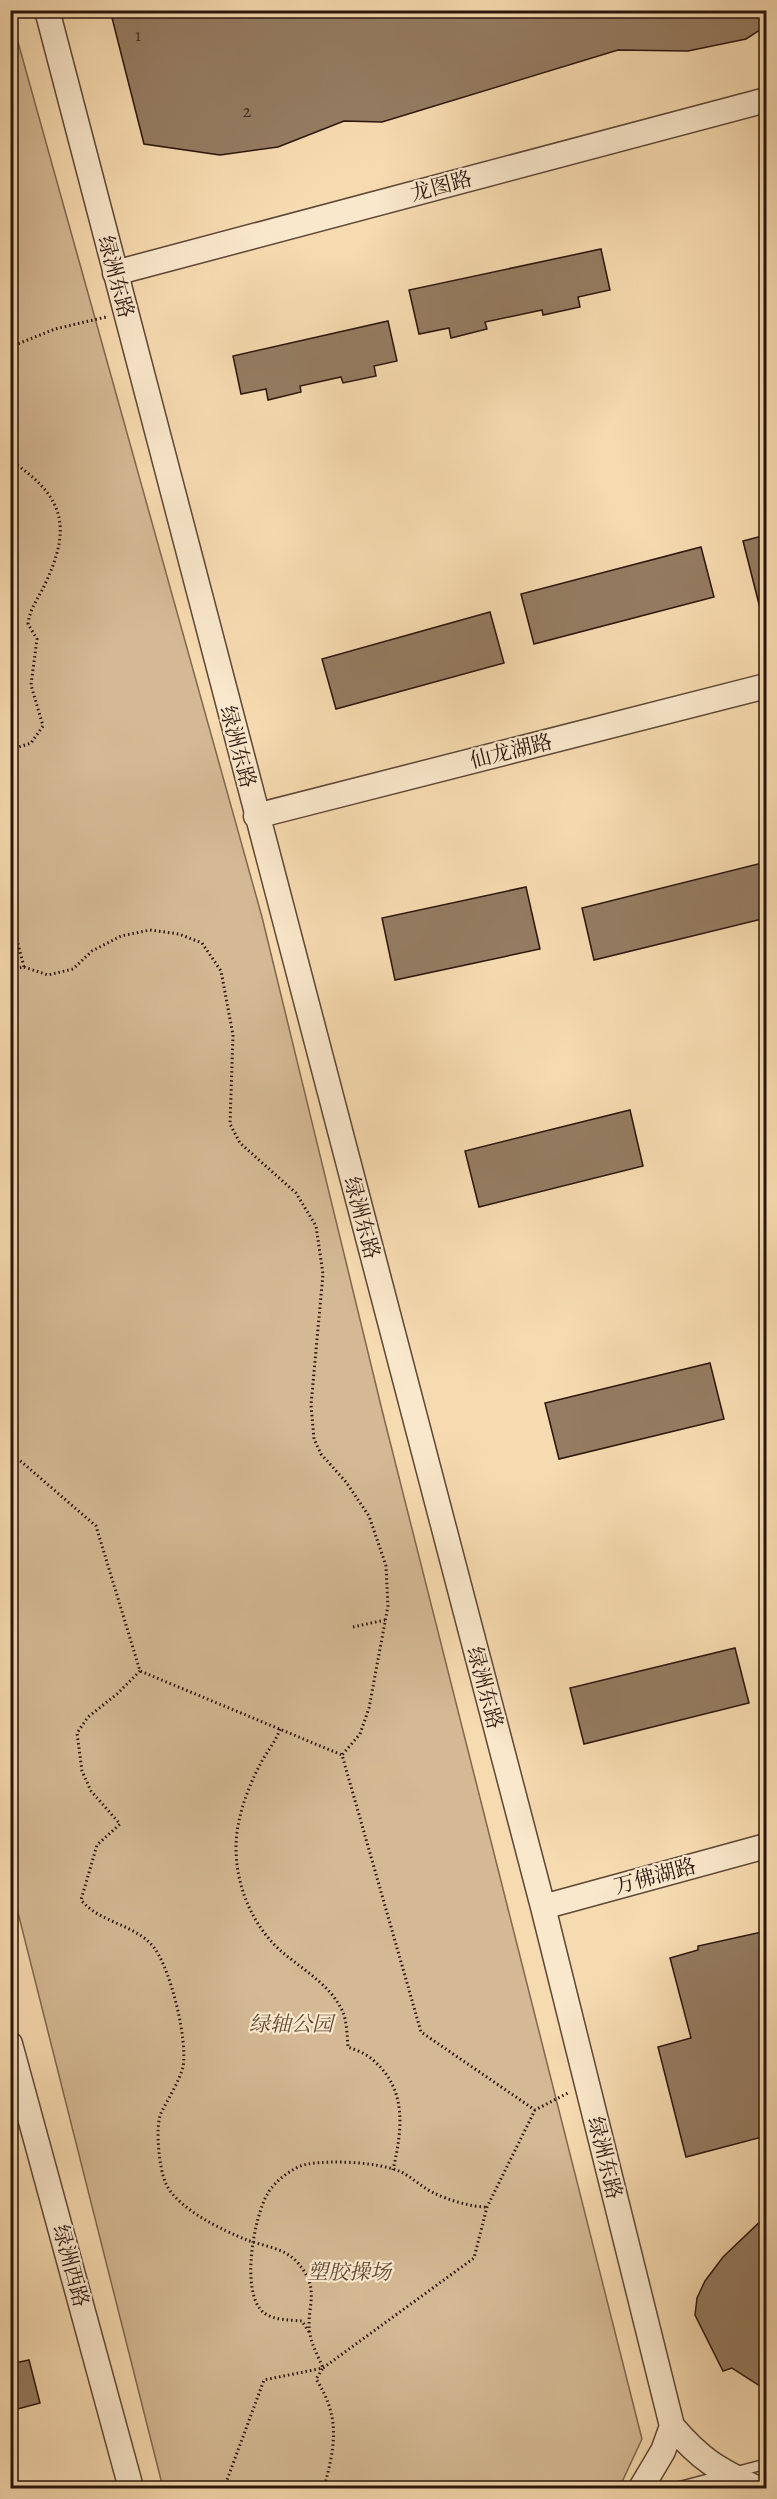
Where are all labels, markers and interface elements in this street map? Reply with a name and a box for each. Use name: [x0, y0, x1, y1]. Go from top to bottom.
house number: 1: [135, 23, 141, 47]
house number: 2: [243, 99, 252, 123]
street label: 龙图路: [407, 164, 475, 208]
street label: 绿洲东路: [92, 233, 140, 321]
street label: 绿洲东路: [214, 703, 262, 791]
street label: 仙龙湖路: [467, 727, 555, 775]
street label: 绿洲东路: [338, 1174, 386, 1262]
street label: 绿洲东路: [461, 1644, 509, 1732]
street label: 万佛湖路: [611, 1852, 699, 1900]
park label: 绿轴公园: [249, 2010, 336, 2038]
street label: 绿洲东路: [581, 2114, 629, 2202]
street label: 绿洲西路: [47, 2222, 95, 2310]
park label: 塑胶操场: [307, 2258, 393, 2286]

